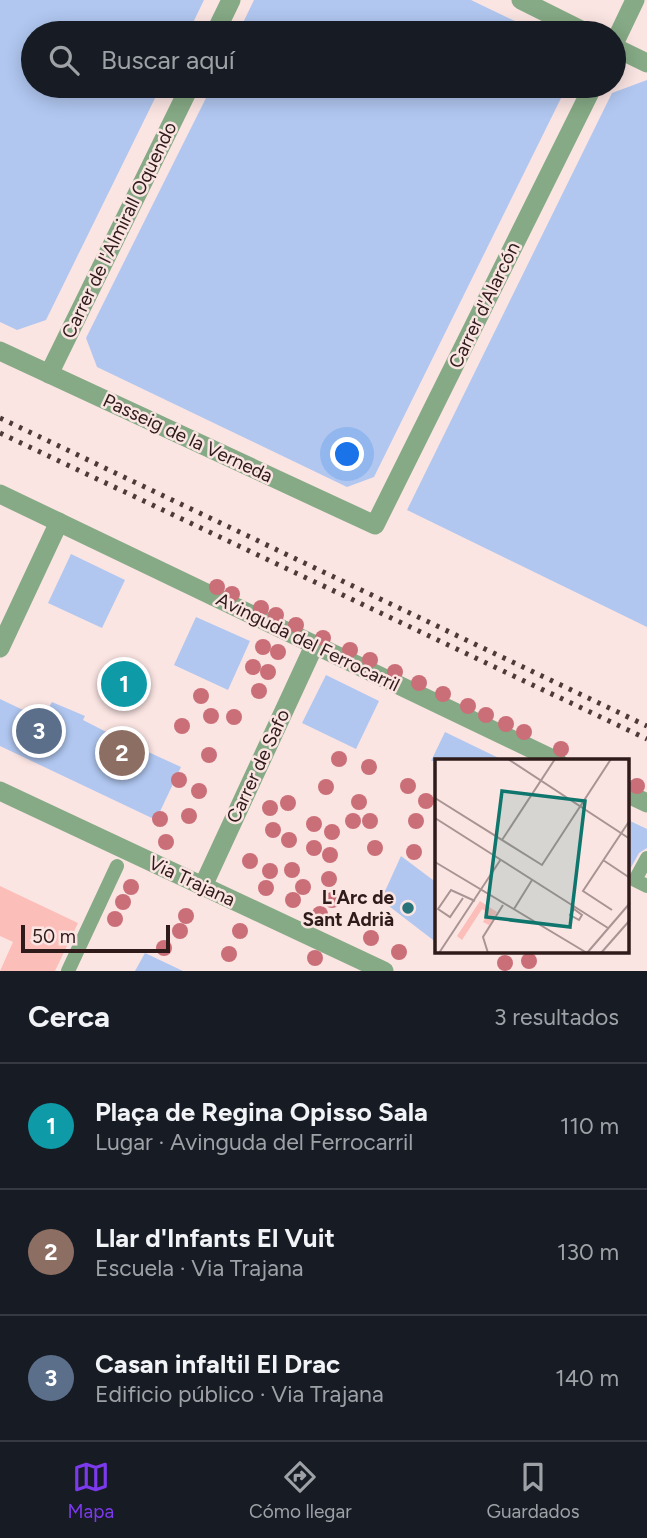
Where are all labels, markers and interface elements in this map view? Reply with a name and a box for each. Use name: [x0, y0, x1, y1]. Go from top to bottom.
search box: [21, 21, 626, 98]
icon: search: [45, 41, 83, 79]
text: Buscar aquí: [101, 44, 235, 76]
street label: Carrer de l'Almirall Oquendo: [56, 118, 182, 342]
street label: Carrer d'Alarcón: [443, 238, 525, 372]
street label: Passeig de la Verneda: [99, 389, 277, 487]
your location: [330, 437, 364, 471]
street label: Avinguda del Ferrocarril: [213, 588, 403, 696]
pin: 1: [101, 658, 147, 710]
pin: 3: [16, 705, 62, 757]
street label: Carrer de Safo: [222, 705, 294, 827]
pin: 2: [99, 727, 145, 779]
inset map: [435, 759, 630, 954]
street label: Via Trajana: [145, 851, 239, 911]
place label: L'Arc de Sant Adrià: [303, 886, 394, 931]
marker: L'Arc de Sant Adrià: [400, 900, 416, 916]
scale bar: [21, 922, 170, 954]
text: 50 m: [32, 925, 76, 948]
text: Cerca: [28, 998, 110, 1035]
text: 3 resultados: [494, 1003, 619, 1031]
text: Plaça de Regina Opisso Sala: [95, 1096, 428, 1128]
text: 1: [46, 1112, 56, 1140]
text: 110 m: [560, 1112, 619, 1140]
text: Lugar · Avinguda del Ferrocarril: [95, 1128, 413, 1156]
text: Llar d'Infants El Vuit: [95, 1222, 335, 1254]
text: 2: [44, 1238, 58, 1266]
text: 130 m: [557, 1238, 619, 1266]
text: Escuela · Via Trajana: [95, 1254, 303, 1282]
text: Casan infaltil El Drac: [95, 1348, 340, 1380]
text: 3: [45, 1364, 57, 1392]
text: 140 m: [555, 1364, 619, 1392]
text: Edificio público · Via Trajana: [95, 1380, 384, 1408]
tab: Mapa: [67, 1458, 114, 1523]
tab: Cómo llegar: [249, 1458, 352, 1523]
tab: Guardados: [487, 1458, 580, 1523]

